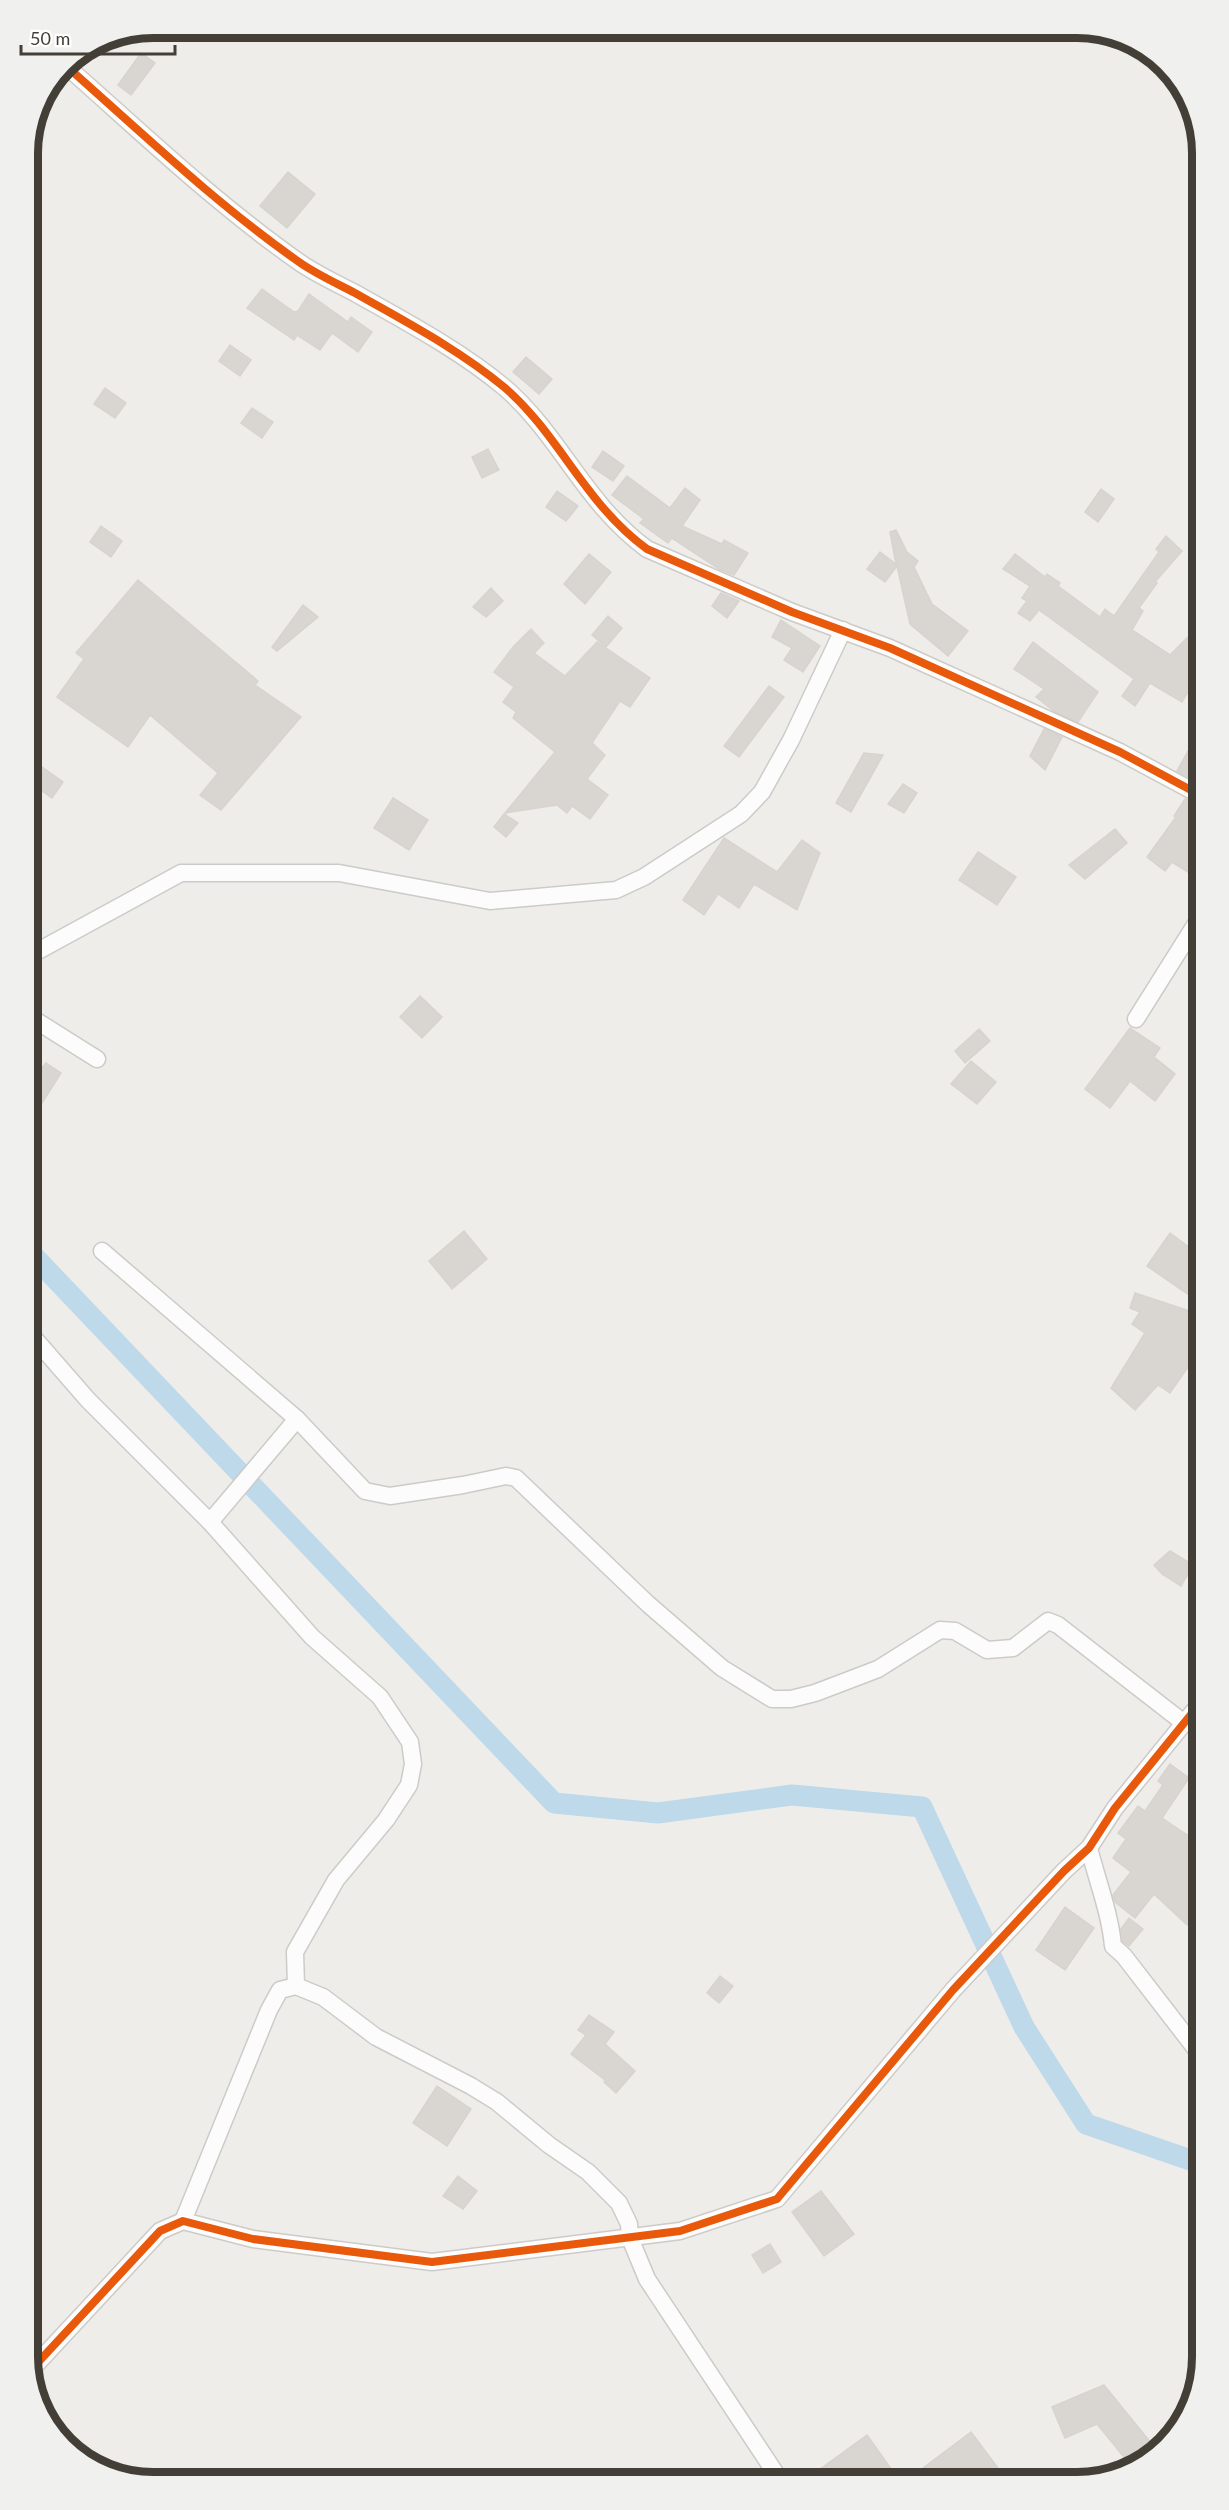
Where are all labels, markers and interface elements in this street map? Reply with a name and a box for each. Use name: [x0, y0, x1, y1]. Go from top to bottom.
scale bar: [21, 18, 176, 56]
text: 50 m: [30, 27, 70, 49]

